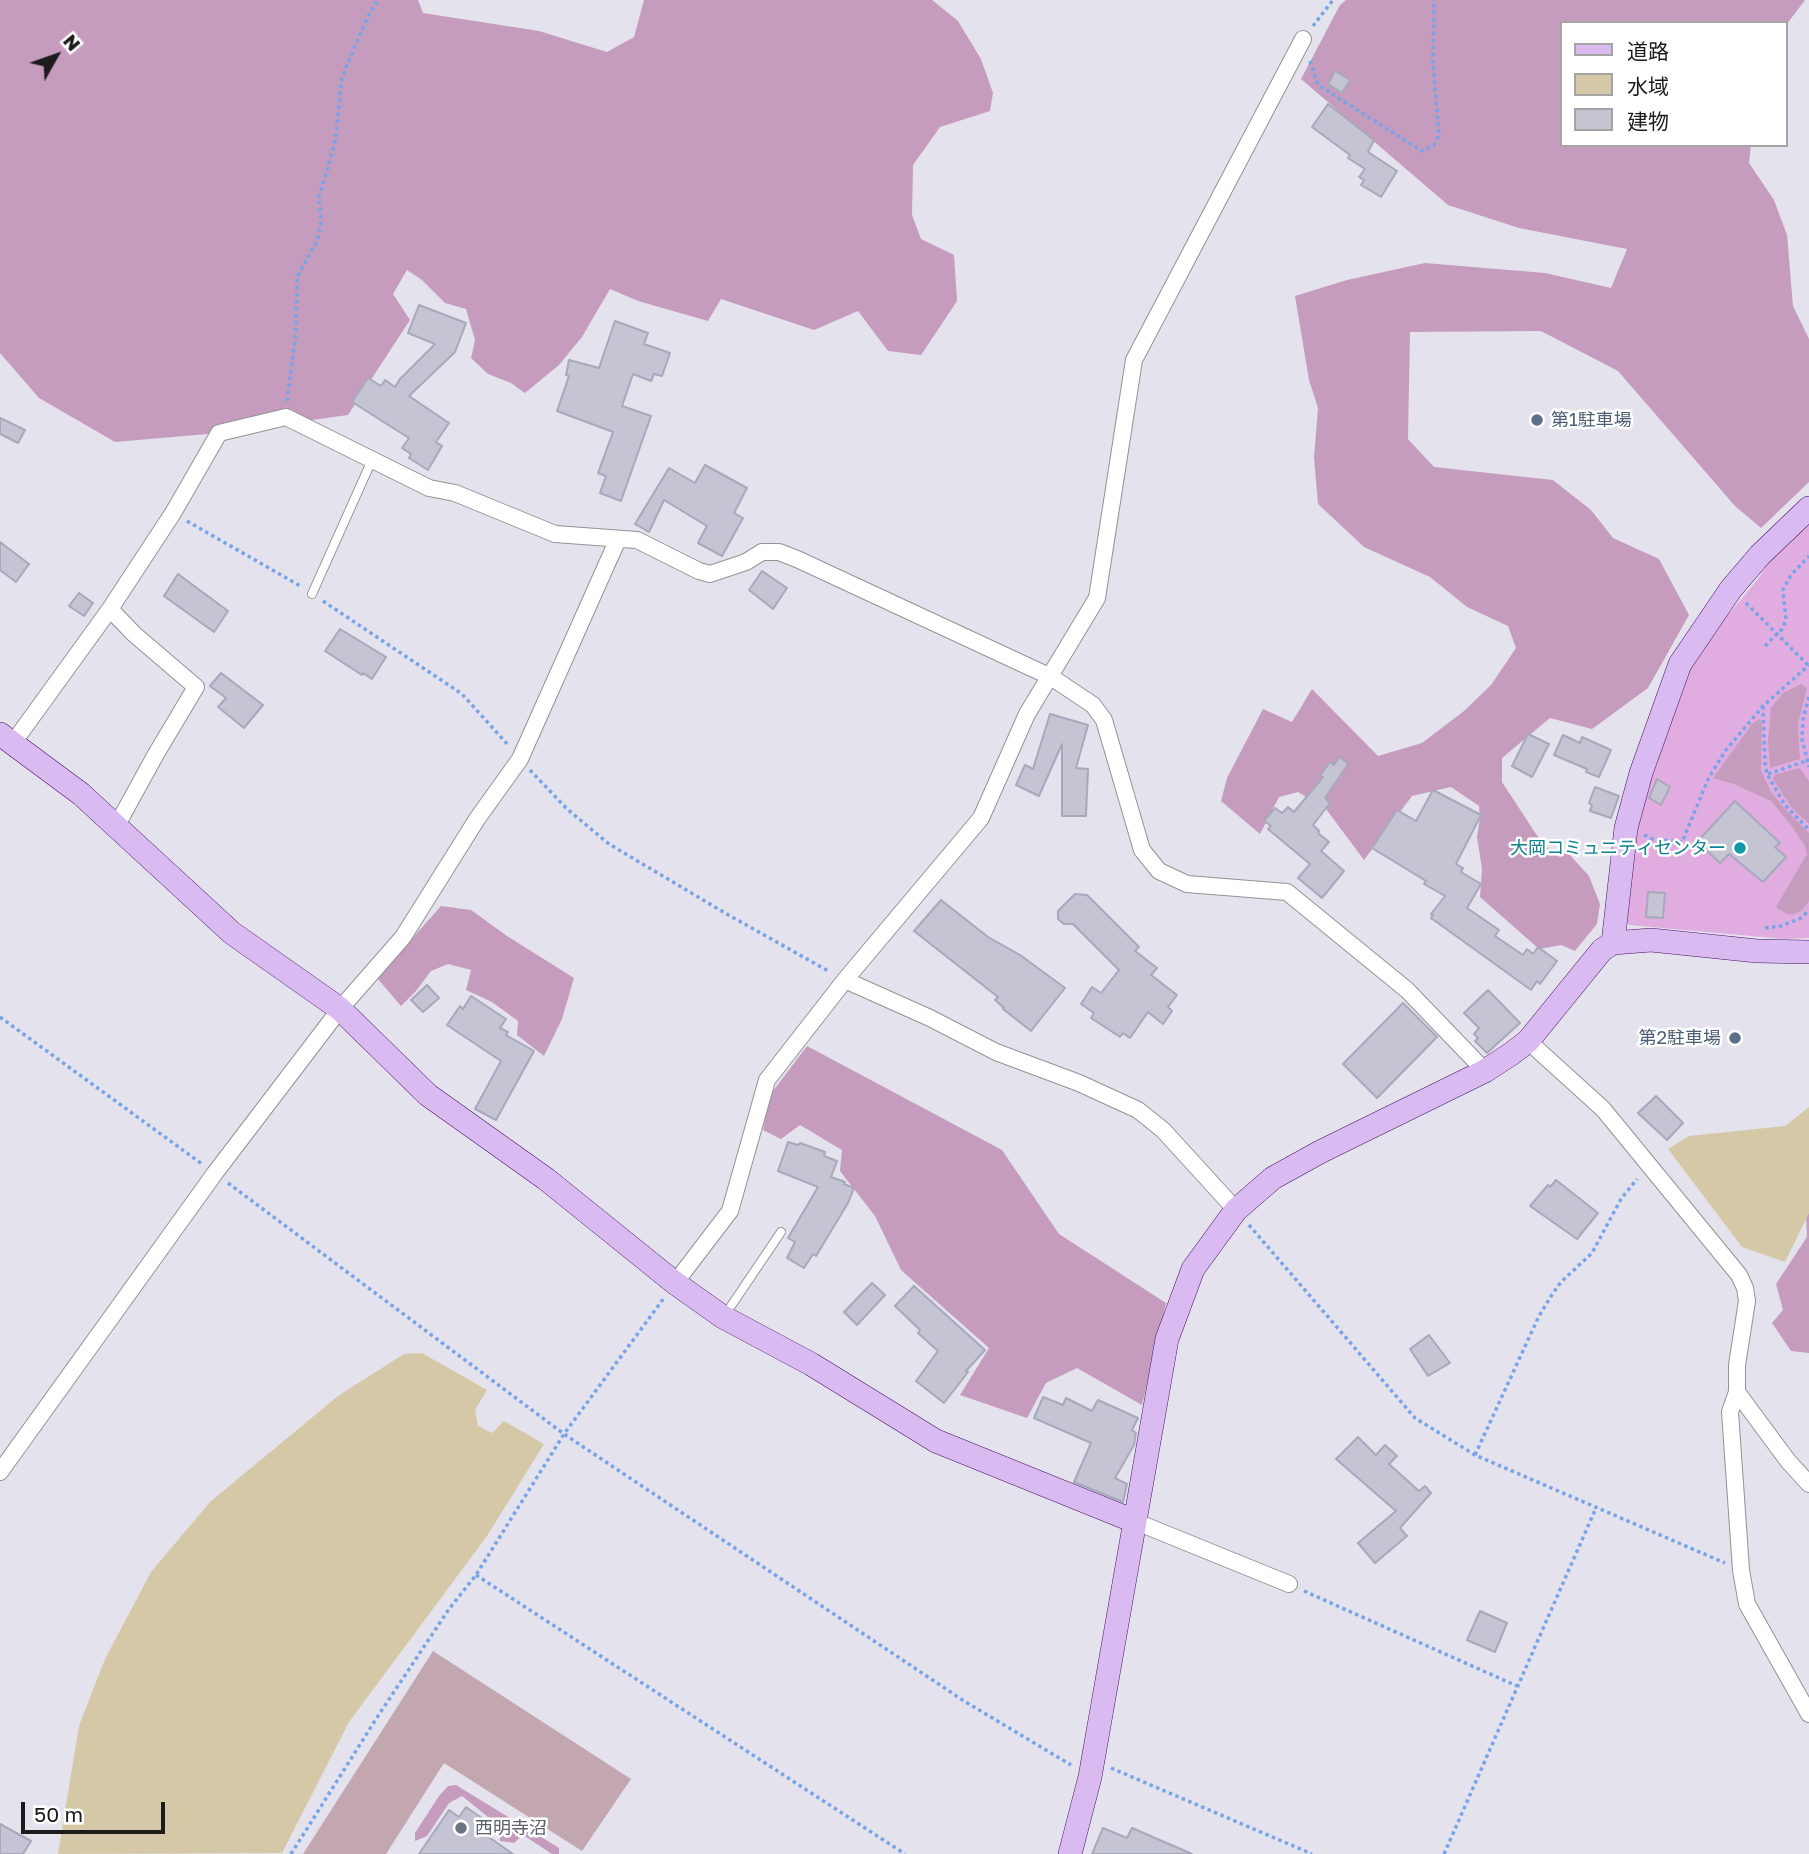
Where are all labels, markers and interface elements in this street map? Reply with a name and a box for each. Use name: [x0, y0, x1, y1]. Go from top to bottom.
north arrow: [21, 21, 91, 91]
legend: [1560, 21, 1788, 147]
text: N: [59, 29, 86, 55]
text: 道路: [1627, 38, 1669, 64]
text: 水域: [1627, 73, 1669, 99]
text: 建物: [1627, 108, 1669, 134]
place label: 第1駐車場: [1551, 409, 1632, 431]
marker: 第1駐車場: [1529, 412, 1545, 428]
place label: 大岡コミュニティセンター: [1510, 837, 1726, 859]
marker: 大岡コミュニティセンター: [1732, 840, 1748, 856]
place label: 第2駐車場: [1639, 1027, 1721, 1049]
marker: 第2駐車場: [1727, 1030, 1743, 1046]
scale bar: [24, 1787, 168, 1831]
text: 50 m: [34, 1801, 83, 1827]
place label: 西明寺沼: [475, 1817, 547, 1839]
marker: 西明寺沼: [453, 1820, 469, 1836]

